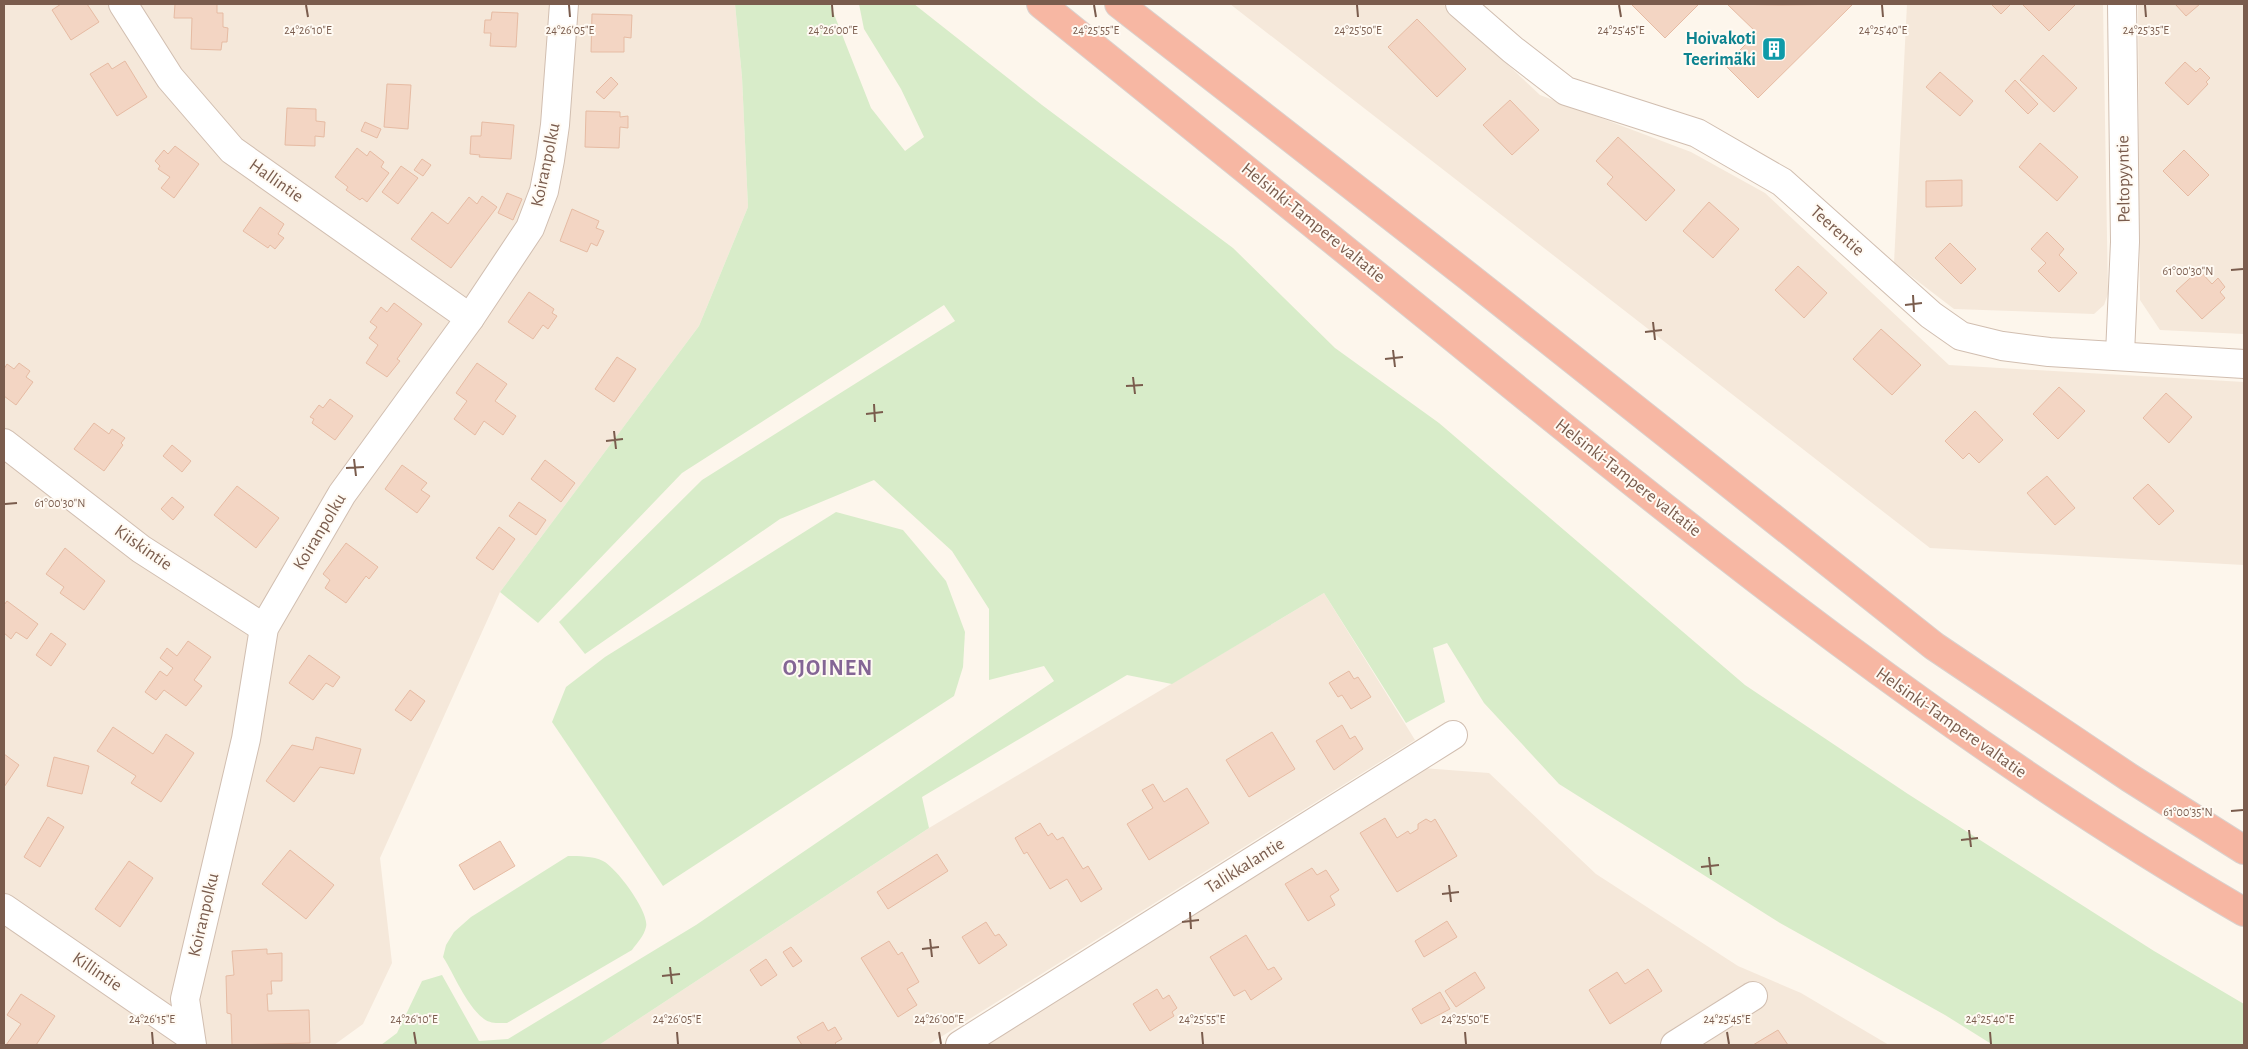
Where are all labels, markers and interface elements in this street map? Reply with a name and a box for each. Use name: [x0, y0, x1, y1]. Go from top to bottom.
text: 24°26'10"E: [284, 24, 332, 36]
text: 24°26'05"E: [546, 24, 594, 36]
text: 24°26'00"E: [808, 24, 858, 36]
text: 24°25'55"E: [1073, 24, 1119, 36]
text: 24°25'50"E: [1334, 24, 1382, 36]
text: 24°25'45"E: [1597, 24, 1645, 36]
text: 24°25'40"E: [1859, 24, 1907, 36]
text: 24°25'35"E: [2123, 24, 2169, 36]
place label: Hoivakoti Teerimäki: [1683, 30, 1756, 69]
building icon: Hoivakoti Teerimäki: [1761, 36, 1787, 62]
street label: Koiranpolku: [528, 121, 564, 209]
street label: Peltopyyntie: [2114, 135, 2134, 223]
street label: Hallintie: [246, 156, 306, 206]
street label: Helsinki-Tampere valtatie: [1238, 160, 1388, 286]
street label: Teerentie: [1806, 202, 1868, 260]
text: 61°00'30"N: [2163, 265, 2213, 277]
street label: Helsinki-Tampere valtatie: [1552, 416, 1704, 540]
street label: Koiranpolku: [290, 491, 350, 573]
text: 61°00'30"N: [35, 497, 85, 509]
street label: Kiiskintie: [111, 522, 175, 574]
district label: OJOINEN: [783, 657, 873, 679]
street label: Helsinki-Tampere valtatie: [1872, 664, 2030, 782]
text: 61°00'35"N: [2163, 806, 2213, 818]
street label: Talikkalantie: [1202, 835, 1288, 897]
street label: Koiranpolku: [186, 871, 222, 959]
street label: Killintie: [69, 949, 125, 995]
text: 24°26'15"E: [129, 1013, 175, 1025]
text: 24°26'10"E: [390, 1013, 438, 1025]
text: 24°26'05"E: [653, 1013, 701, 1025]
text: 24°26'00"E: [914, 1013, 964, 1025]
text: 24°25'55"E: [1179, 1013, 1225, 1025]
text: 24°25'50"E: [1441, 1013, 1489, 1025]
text: 24°25'45"E: [1703, 1013, 1751, 1025]
text: 24°25'40"E: [1966, 1013, 2014, 1025]

